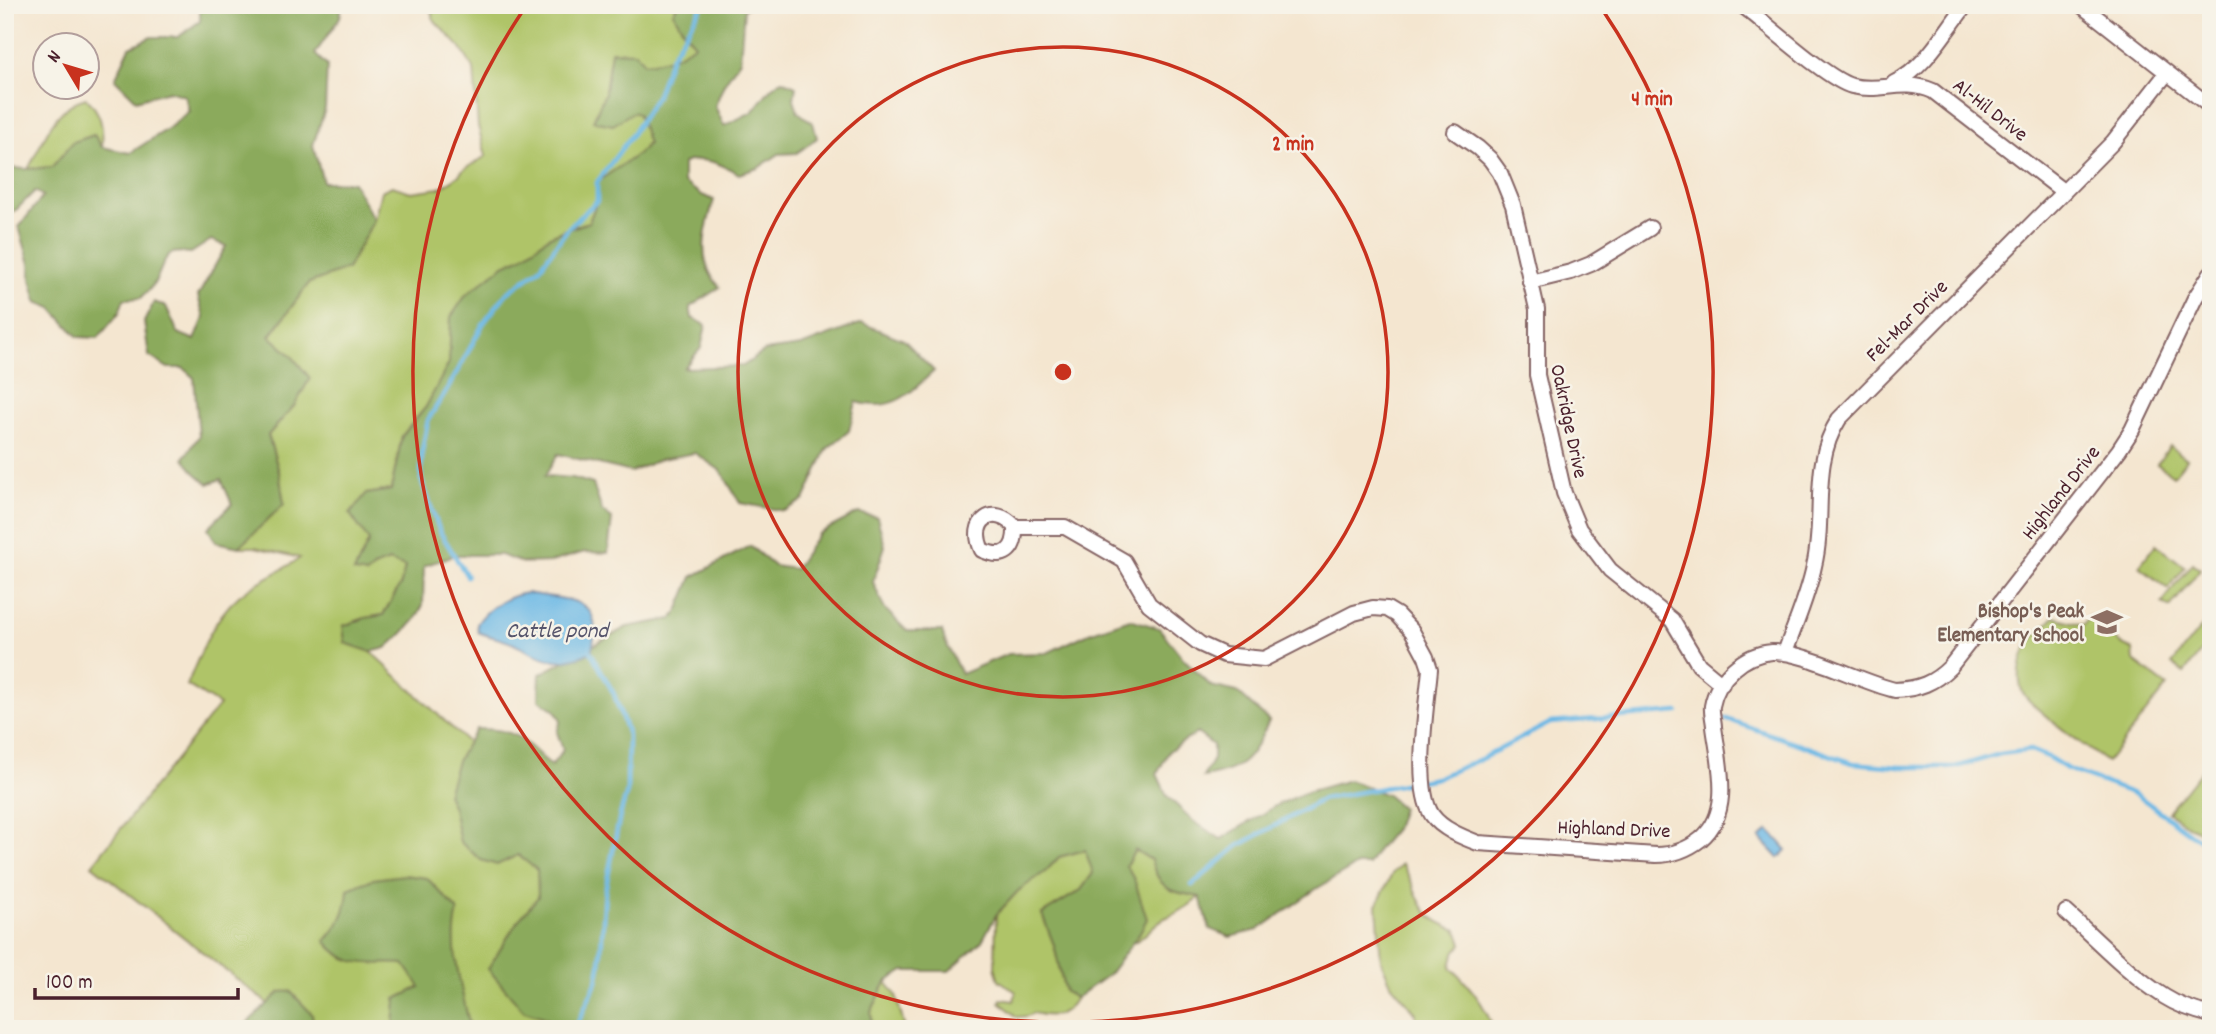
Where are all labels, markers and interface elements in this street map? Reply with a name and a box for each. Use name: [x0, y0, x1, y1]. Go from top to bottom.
north arrow: [32, 32, 102, 102]
text: N: [42, 46, 69, 70]
street label: Al-Hil Drive: [1945, 72, 2033, 150]
text: 4 min: [1631, 86, 1673, 116]
text: 2 min: [1272, 131, 1314, 161]
street label: Fel-Mar Drive: [1860, 274, 1956, 370]
centre of rings: [1051, 360, 1075, 384]
street label: Oakridge Drive: [1540, 362, 1594, 481]
street label: Highland Drive: [2016, 440, 2109, 548]
place label: Bishop's Peak Elementary School: [1937, 598, 2085, 652]
school or university icon: Bishop's Peak Elementary School: [2090, 605, 2124, 639]
water label: Cattle pond: [506, 616, 611, 649]
street label: Highland Drive: [1557, 814, 1671, 848]
scale bar: [35, 957, 238, 1001]
text: 100 m: [46, 969, 93, 999]

